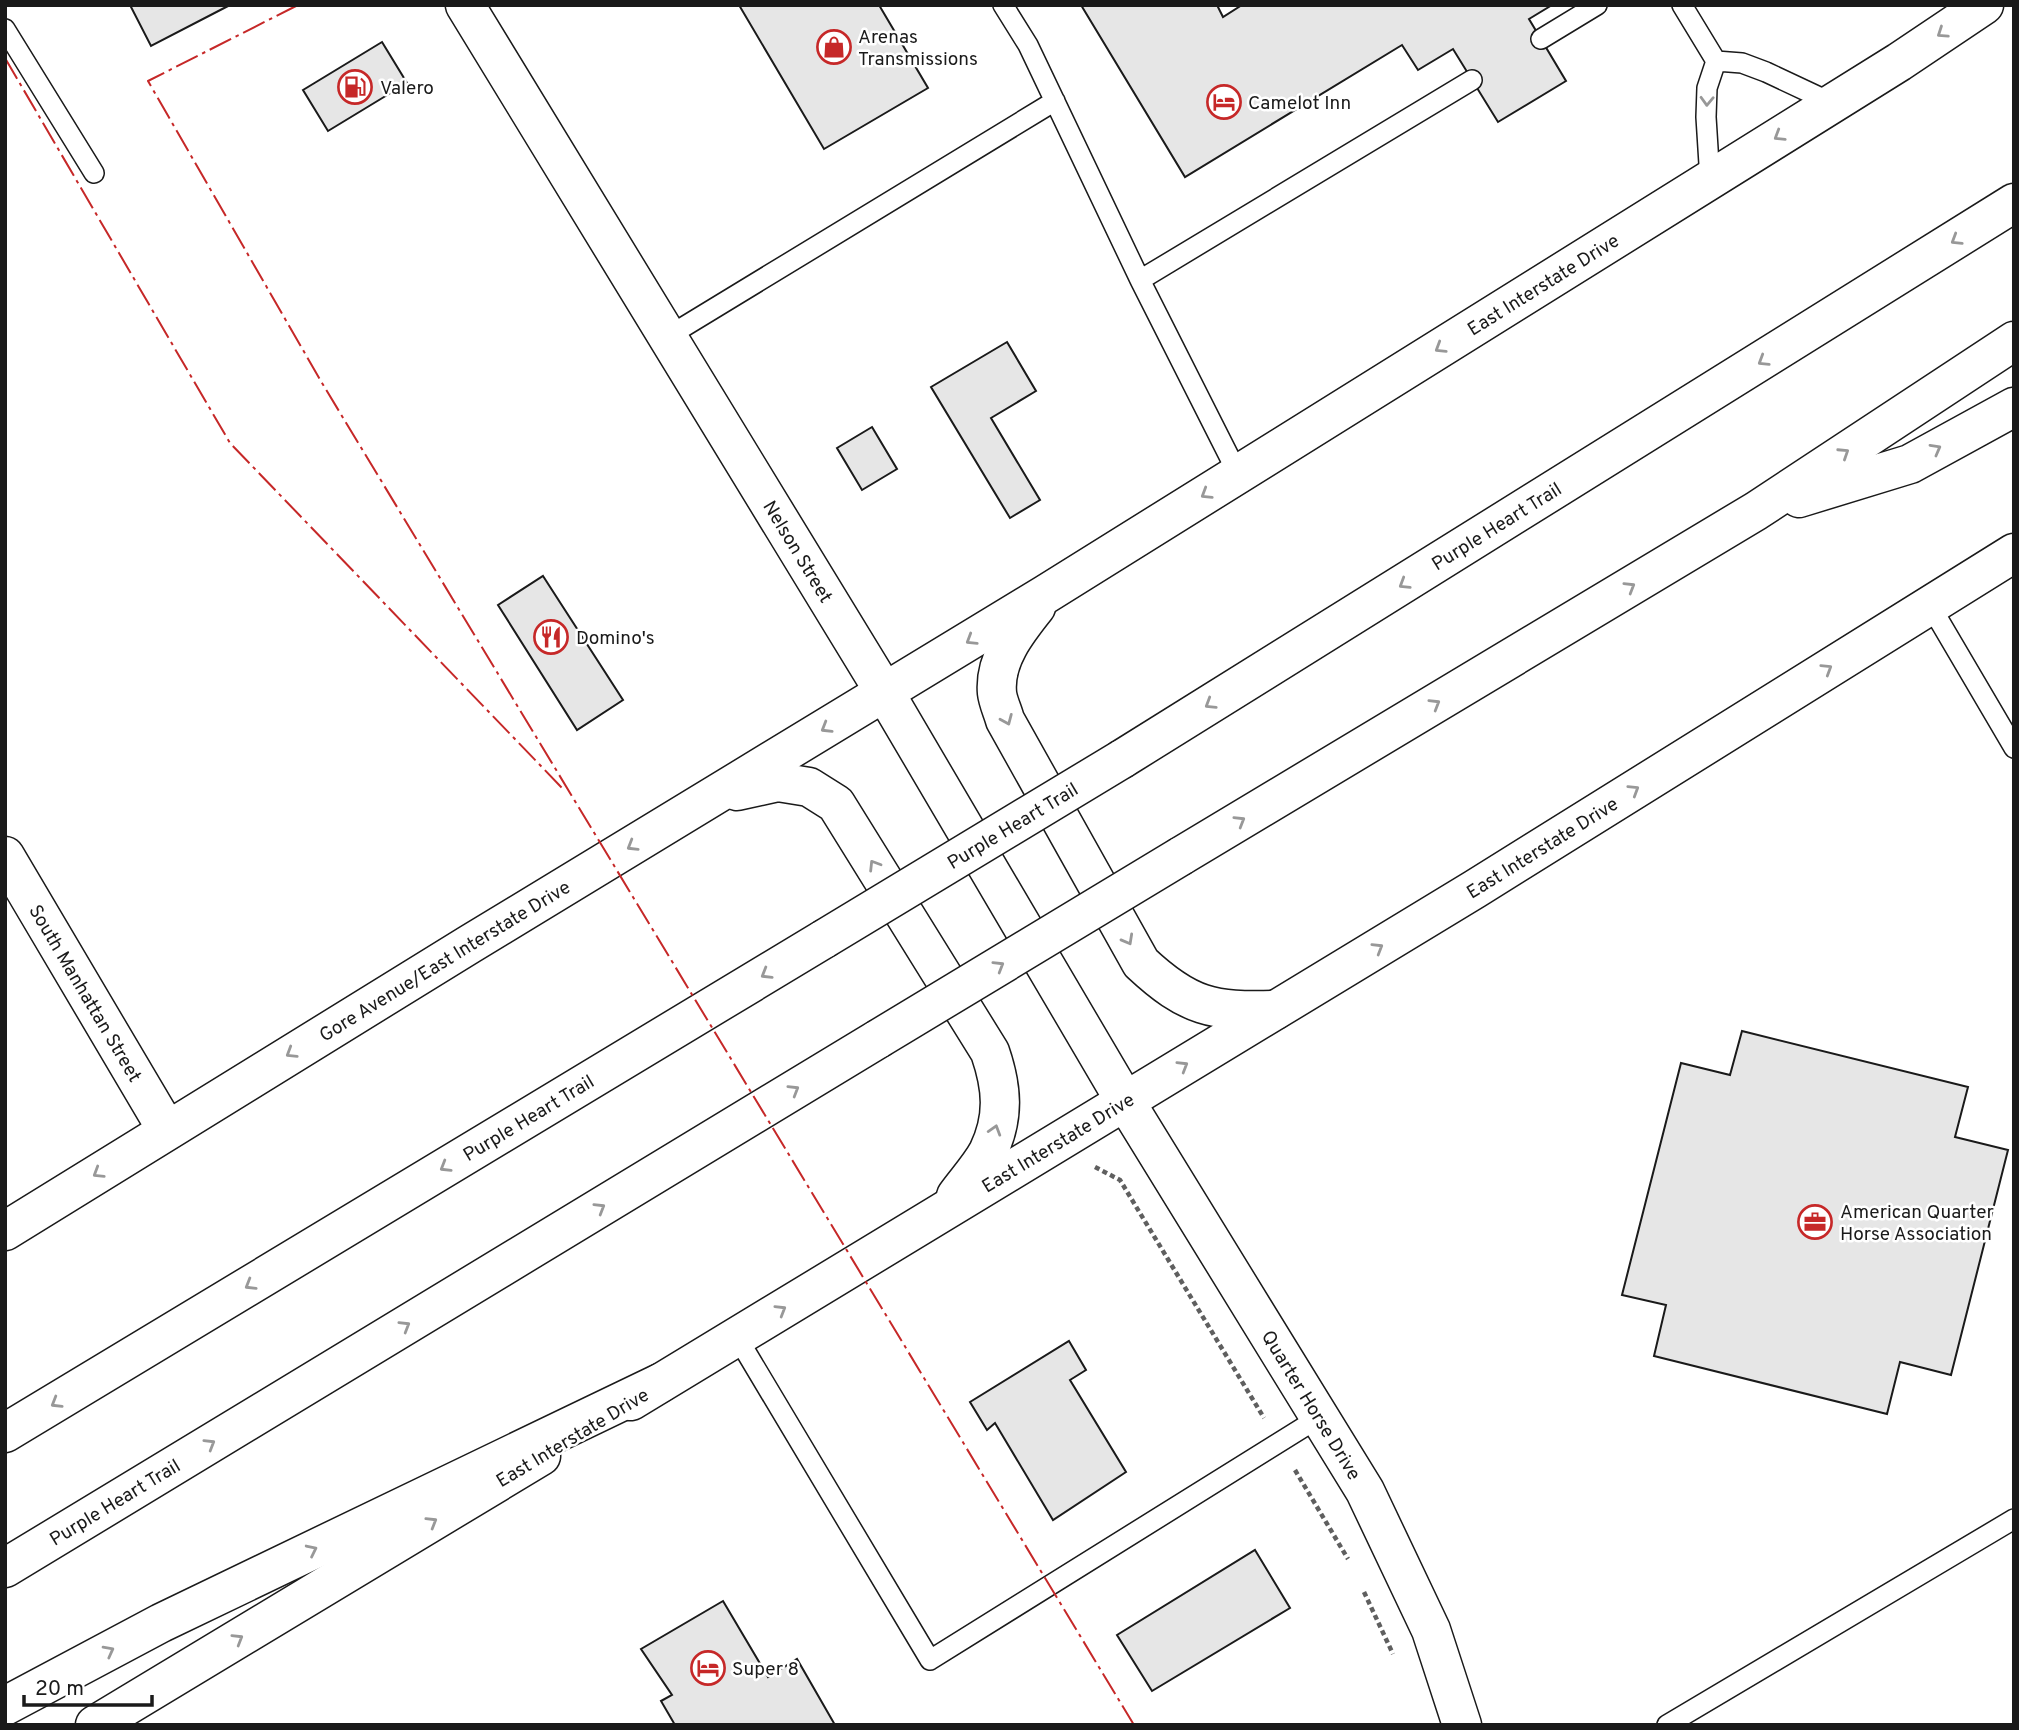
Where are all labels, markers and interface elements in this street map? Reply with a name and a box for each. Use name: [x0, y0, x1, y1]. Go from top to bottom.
one-way arrow: [1936, 25, 1949, 38]
place label: Arenas Transmissions: [858, 26, 978, 72]
shop icon: Arenas Transmissions: [815, 28, 853, 66]
fuel station icon: Valero: [336, 68, 374, 106]
place label: Valero: [380, 77, 434, 101]
hotel icon: Camelot Inn: [1205, 83, 1243, 121]
place label: Camelot Inn: [1248, 92, 1351, 116]
one-way arrow: [1699, 96, 1714, 107]
one-way arrow: [1774, 128, 1787, 141]
street label: East Interstate Drive: [1464, 230, 1624, 342]
one-way arrow: [1951, 231, 1964, 244]
one-way arrow: [1435, 339, 1448, 352]
one-way arrow: [1758, 352, 1771, 365]
one-way arrow: [1929, 444, 1942, 457]
one-way arrow: [1836, 449, 1849, 462]
street label: Purple Heart Trail: [1428, 478, 1567, 577]
one-way arrow: [1201, 486, 1214, 498]
street label: Nelson Street: [756, 497, 837, 608]
one-way arrow: [1398, 576, 1411, 589]
one-way arrow: [1623, 582, 1636, 595]
restaurant icon: Domino's: [532, 618, 570, 656]
place label: Domino's: [576, 627, 655, 651]
one-way arrow: [965, 631, 978, 644]
one-way arrow: [1820, 665, 1833, 678]
one-way arrow: [1205, 696, 1218, 709]
one-way arrow: [1427, 699, 1440, 712]
one-way arrow: [998, 713, 1012, 725]
one-way arrow: [821, 719, 834, 732]
street label: Purple Heart Trail: [943, 778, 1083, 876]
one-way arrow: [1626, 785, 1639, 798]
street label: East Interstate Drive: [1463, 793, 1623, 905]
one-way arrow: [1232, 816, 1245, 829]
one-way arrow: [626, 837, 639, 850]
one-way arrow: [870, 860, 883, 873]
street label: Gore Avenue/East Interstate Drive: [315, 876, 575, 1048]
street label: South Manhattan Street: [22, 901, 146, 1087]
one-way arrow: [1120, 933, 1134, 946]
one-way arrow: [1370, 943, 1383, 956]
one-way arrow: [992, 961, 1005, 974]
one-way arrow: [760, 965, 773, 978]
one-way arrow: [286, 1045, 299, 1058]
one-way arrow: [1176, 1061, 1189, 1074]
street label: Purple Heart Trail: [459, 1070, 599, 1168]
one-way arrow: [787, 1086, 800, 1099]
street label: East Interstate Drive: [978, 1088, 1139, 1199]
one-way arrow: [986, 1125, 1001, 1137]
one-way arrow: [440, 1159, 453, 1172]
one-way arrow: [92, 1165, 105, 1178]
place label: American Quarter Horse Association: [1840, 1201, 1995, 1247]
one-way arrow: [592, 1203, 605, 1216]
office icon: American Quarter Horse Association: [1796, 1203, 1834, 1241]
one-way arrow: [245, 1277, 258, 1290]
one-way arrow: [774, 1305, 787, 1318]
one-way arrow: [397, 1321, 410, 1334]
street label: Quarter Horse Drive: [1255, 1326, 1365, 1485]
street label: East Interstate Drive: [492, 1384, 654, 1494]
one-way arrow: [50, 1394, 63, 1407]
one-way arrow: [203, 1439, 216, 1452]
street label: Purple Heart Trail: [46, 1455, 185, 1552]
one-way arrow: [425, 1517, 438, 1530]
one-way arrow: [305, 1545, 318, 1559]
one-way arrow: [230, 1635, 243, 1648]
one-way arrow: [101, 1646, 114, 1659]
hotel icon: Super 8: [689, 1649, 727, 1687]
place label: Super 8: [732, 1658, 799, 1682]
scale bar: [24, 1664, 152, 1708]
text: 20 m: [35, 1676, 84, 1703]

